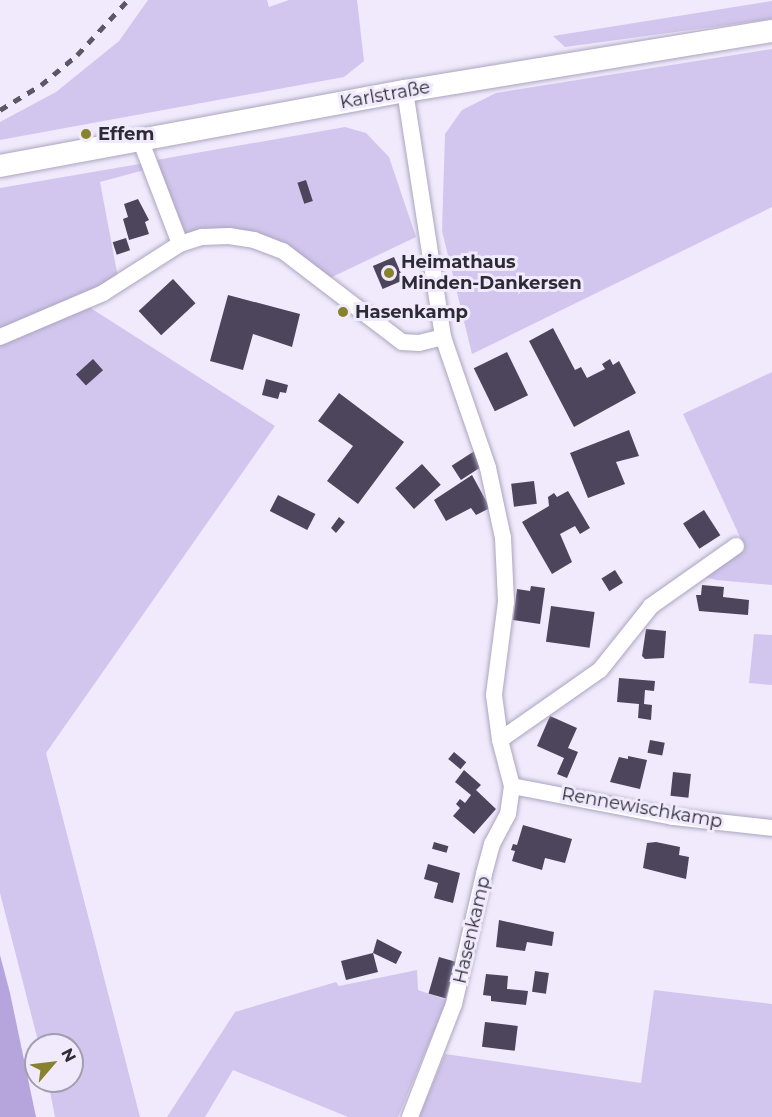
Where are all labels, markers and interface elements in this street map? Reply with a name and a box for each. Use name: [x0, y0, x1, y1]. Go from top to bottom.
street label: Karlstraße: [338, 76, 432, 114]
place label: Effem: [98, 123, 154, 145]
marker: Effem: [79, 127, 93, 141]
place label: Heimathaus Minden-Dankersen: [401, 252, 582, 294]
marker: Heimathaus Minden-Dankersen: [382, 266, 396, 280]
place label: Hasenkamp: [355, 301, 468, 323]
marker: Hasenkamp: [336, 305, 350, 319]
street label: Rennewischkamp: [560, 783, 724, 833]
street label: Hasenkamp: [449, 874, 495, 986]
north arrow: [24, 1033, 84, 1093]
text: N: [57, 1045, 80, 1065]

